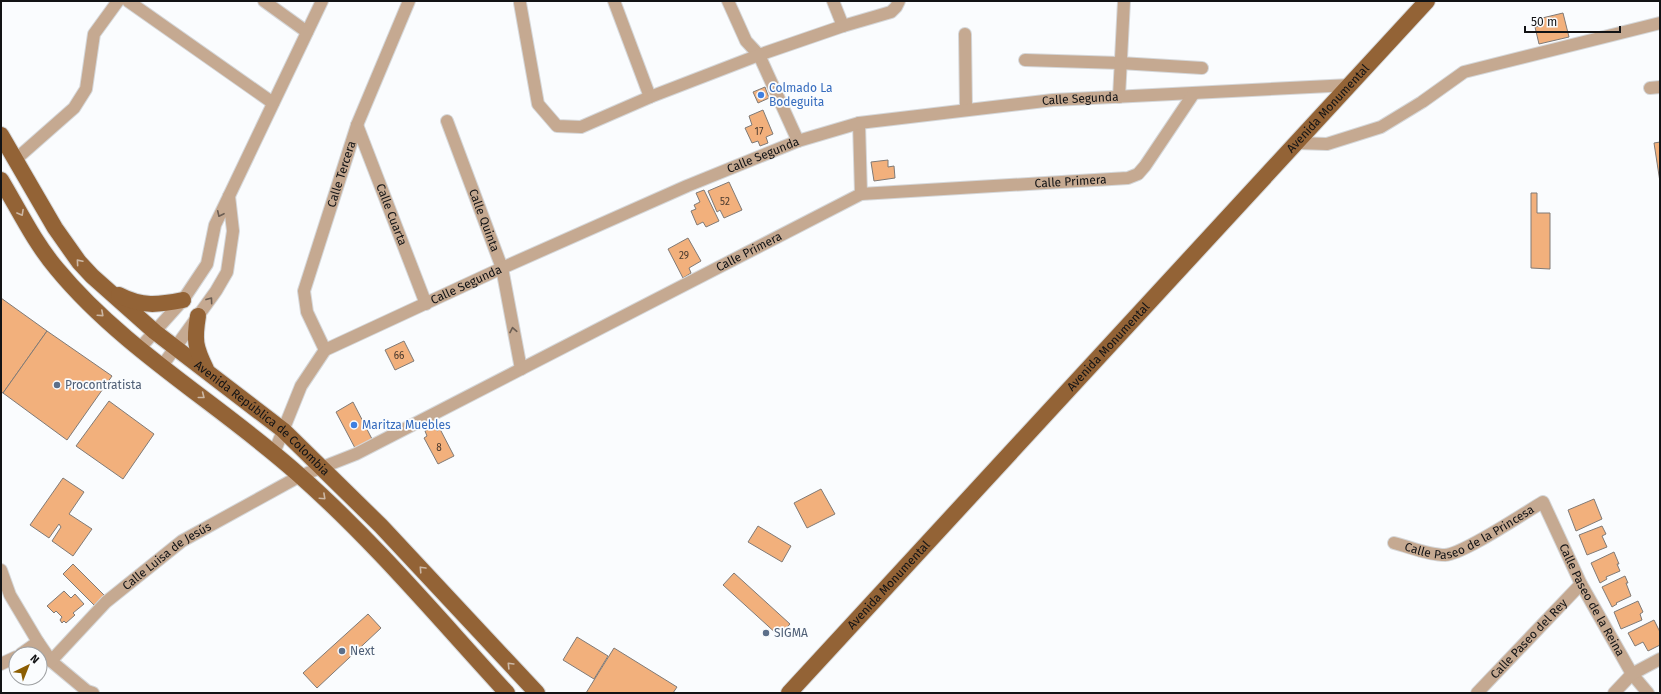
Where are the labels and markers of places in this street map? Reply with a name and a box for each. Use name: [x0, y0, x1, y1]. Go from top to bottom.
place label: Colmado La Bodeguita: [769, 81, 833, 109]
marker: Colmado La Bodeguita: [756, 90, 766, 100]
place label: Procontratista: [65, 378, 142, 392]
marker: Procontratista: [52, 380, 62, 390]
place label: Maritza Muebles: [362, 418, 451, 432]
marker: Maritza Muebles: [349, 420, 359, 430]
place label: SIGMA: [774, 626, 808, 640]
marker: SIGMA: [761, 628, 771, 638]
place label: Next: [350, 644, 375, 658]
marker: Next: [337, 646, 347, 656]

